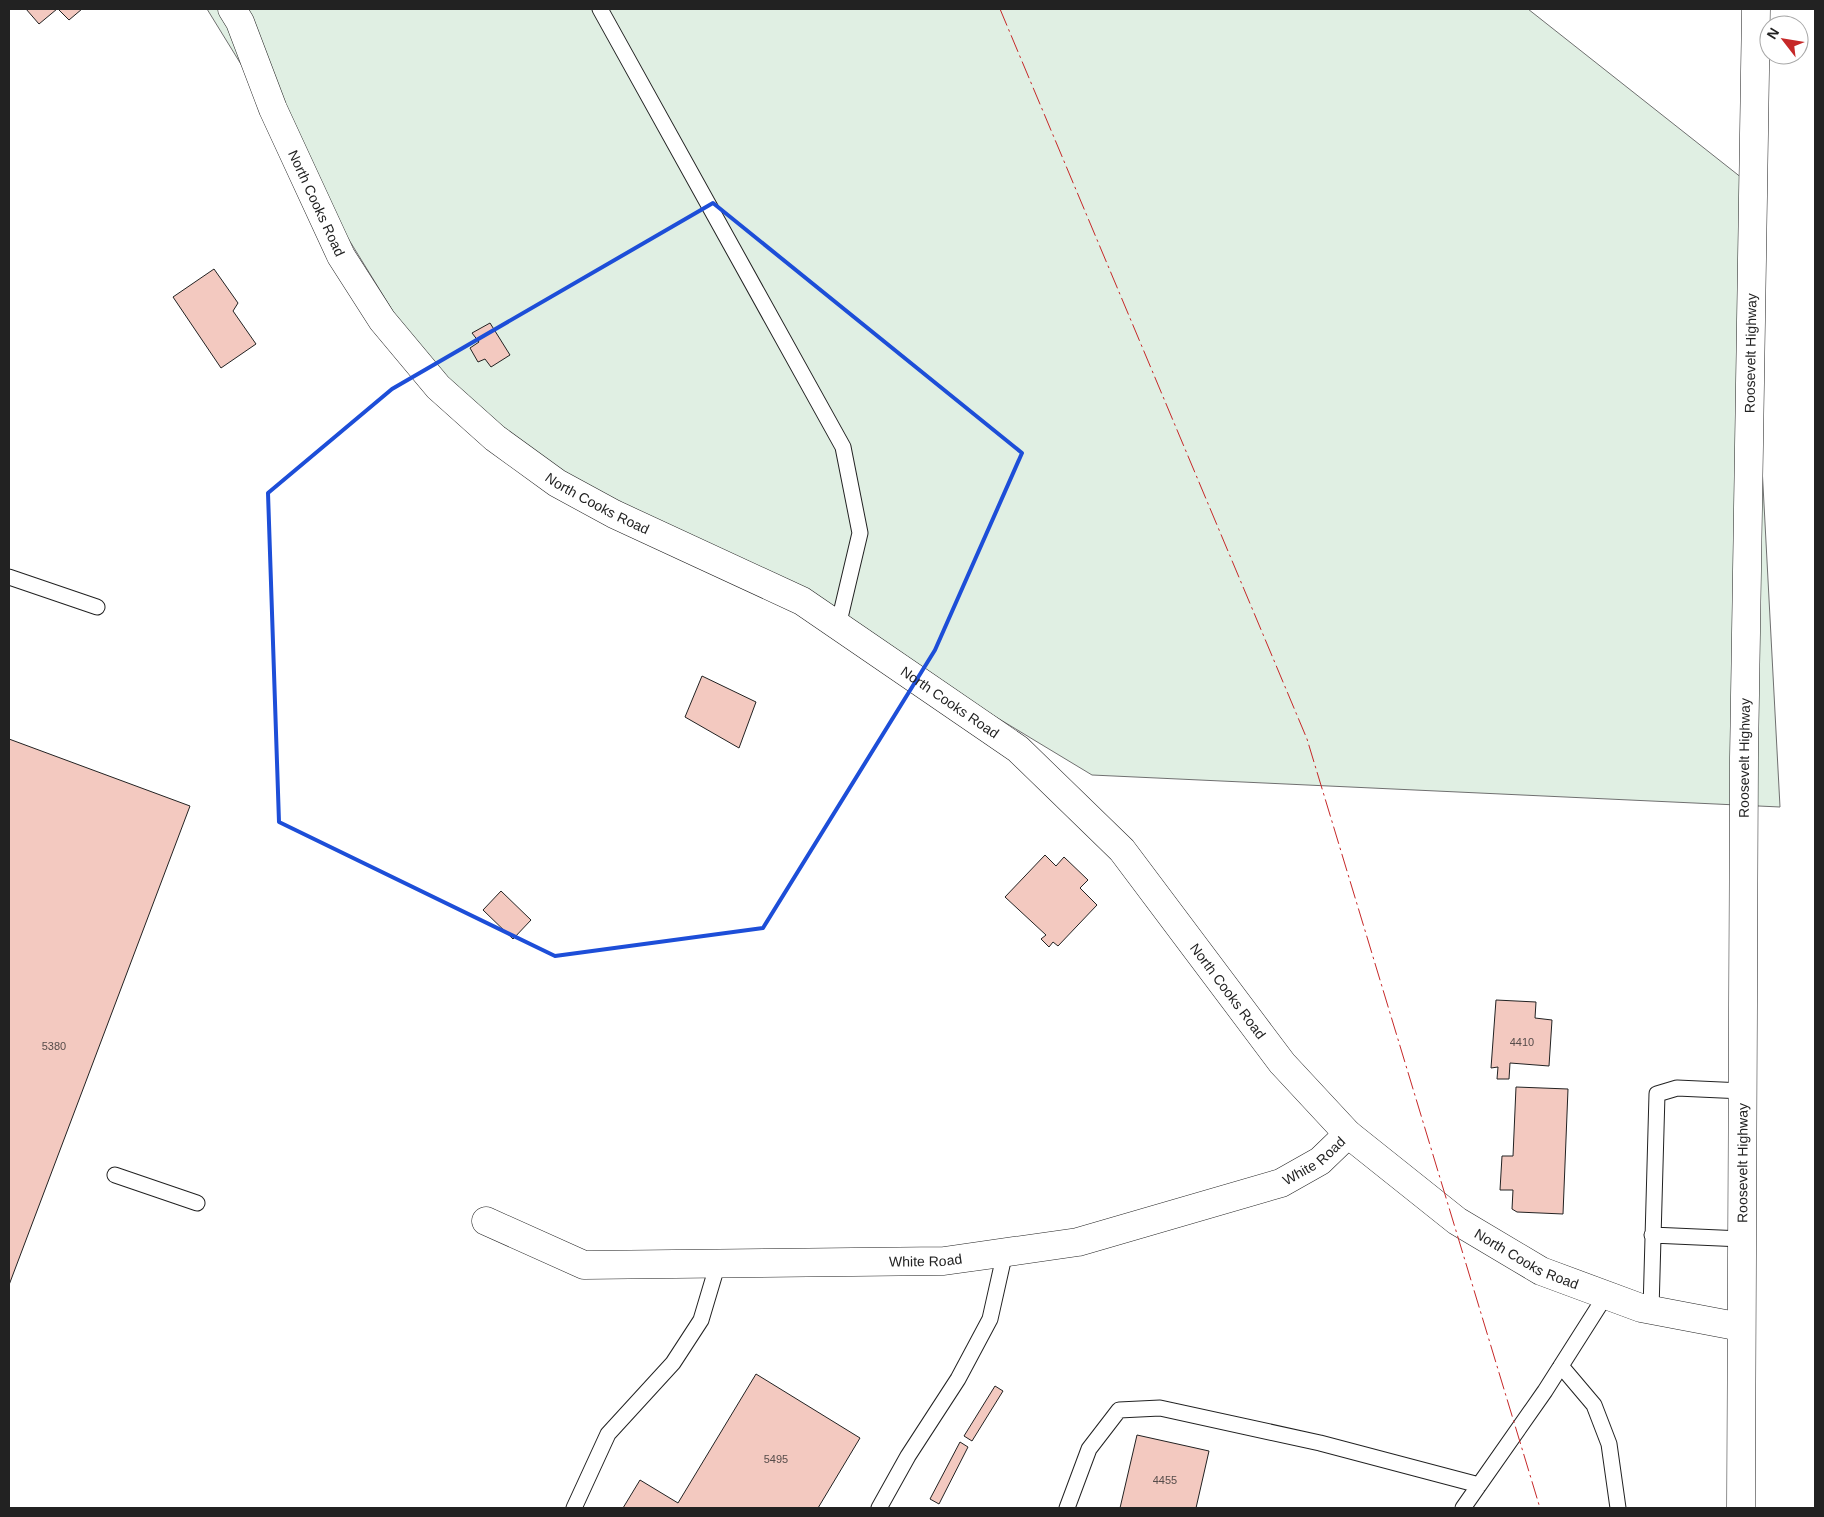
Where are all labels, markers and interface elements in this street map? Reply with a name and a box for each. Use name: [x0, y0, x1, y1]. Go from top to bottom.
north arrow: [1759, 15, 1809, 65]
text: N: [1763, 25, 1782, 42]
street label: North Cooks Road: [285, 147, 348, 259]
street label: Roosevelt Highway: [1742, 293, 1759, 413]
street label: North Cooks Road: [542, 469, 652, 537]
street label: North Cooks Road: [898, 663, 1002, 742]
street label: Roosevelt Highway: [1736, 698, 1753, 818]
street label: North Cooks Road: [1187, 940, 1269, 1042]
house number: 4410: [1510, 1036, 1534, 1048]
house number: 5380: [42, 1040, 66, 1052]
street label: Roosevelt Highway: [1734, 1103, 1751, 1223]
street label: White Road: [1280, 1133, 1348, 1188]
street label: North Cooks Road: [1472, 1225, 1581, 1292]
street label: White Road: [889, 1251, 963, 1270]
house number: 5495: [764, 1453, 788, 1465]
house number: 4455: [1153, 1474, 1177, 1486]

